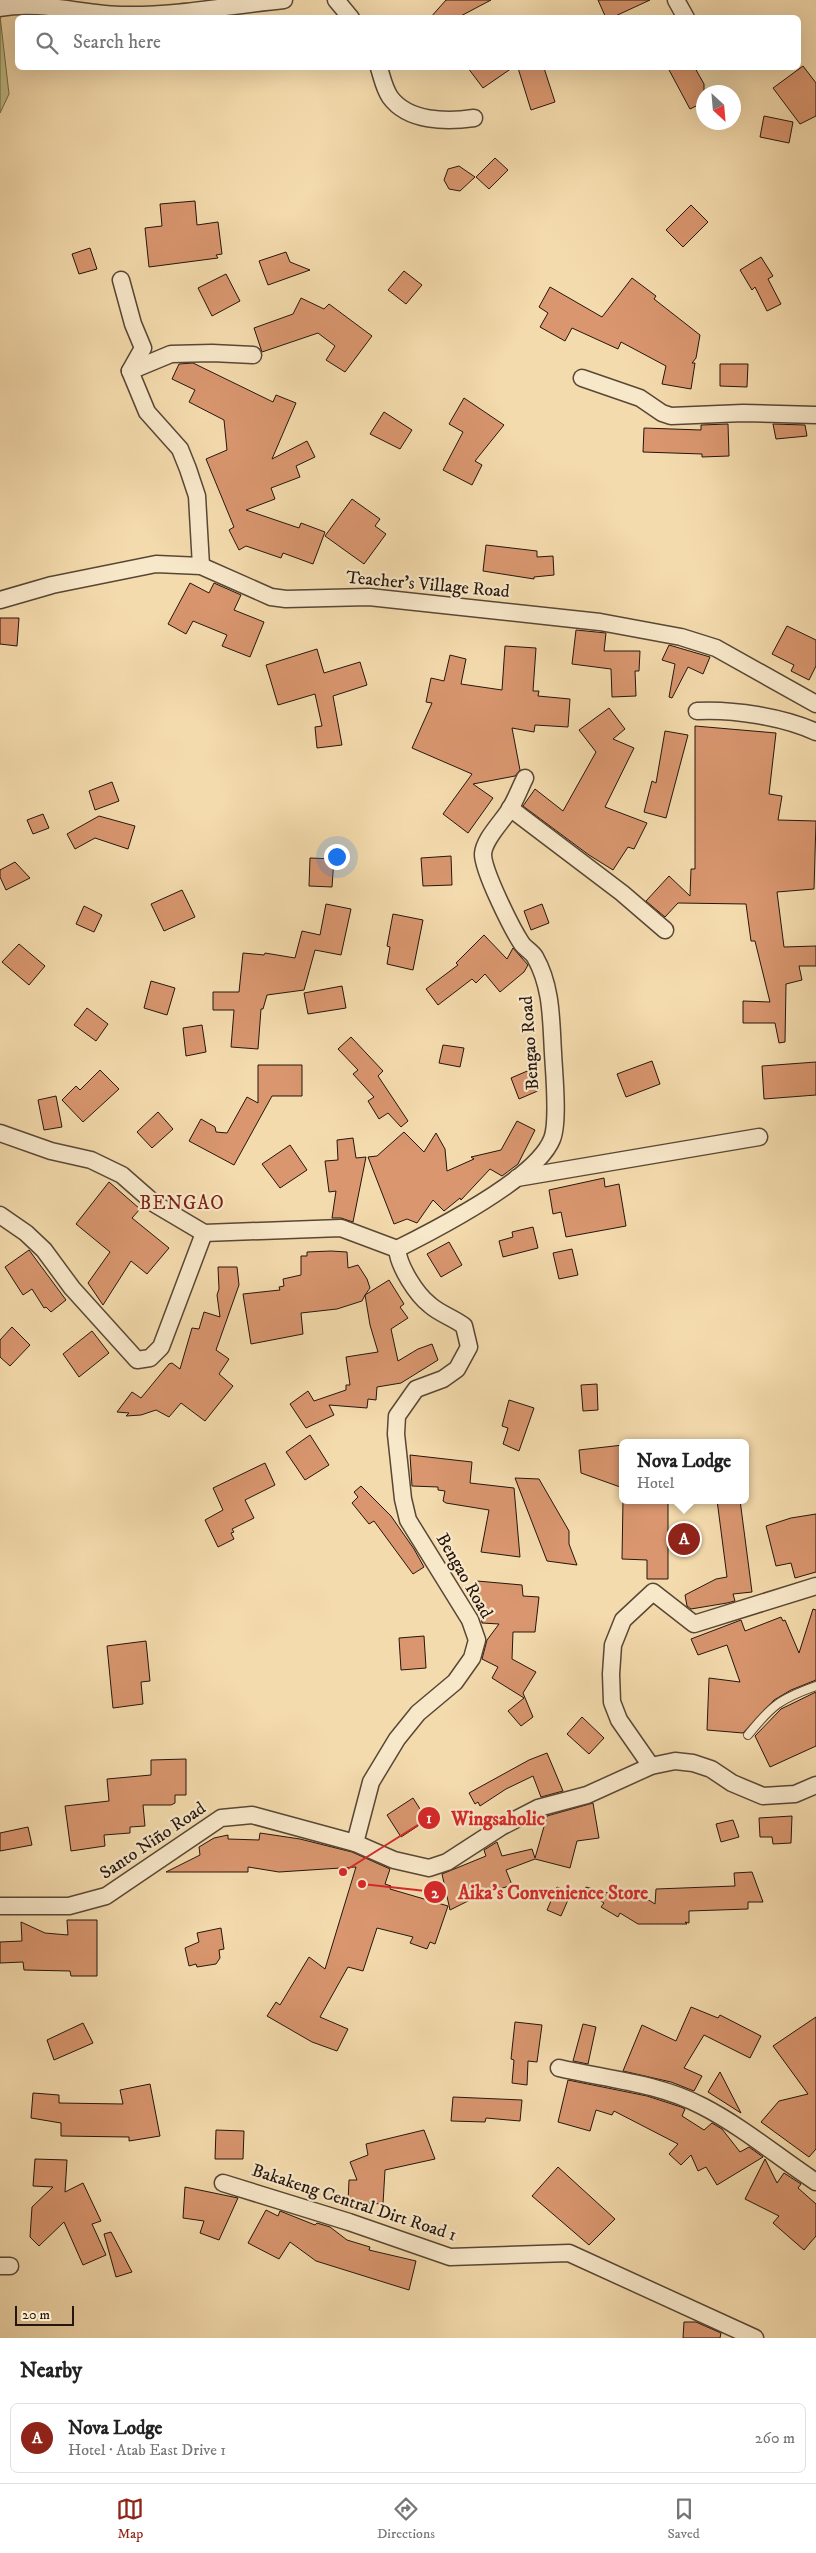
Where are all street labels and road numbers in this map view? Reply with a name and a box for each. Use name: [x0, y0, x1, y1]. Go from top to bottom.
street label: Teacher's Village Road: [345, 567, 511, 603]
street label: Bengao Road: [516, 995, 544, 1091]
street label: Bengao Road: [431, 1530, 497, 1622]
street label: Santo Niño Road: [96, 1797, 210, 1884]
street label: Bakakeng Central Dirt Road 1: [249, 2159, 459, 2247]

